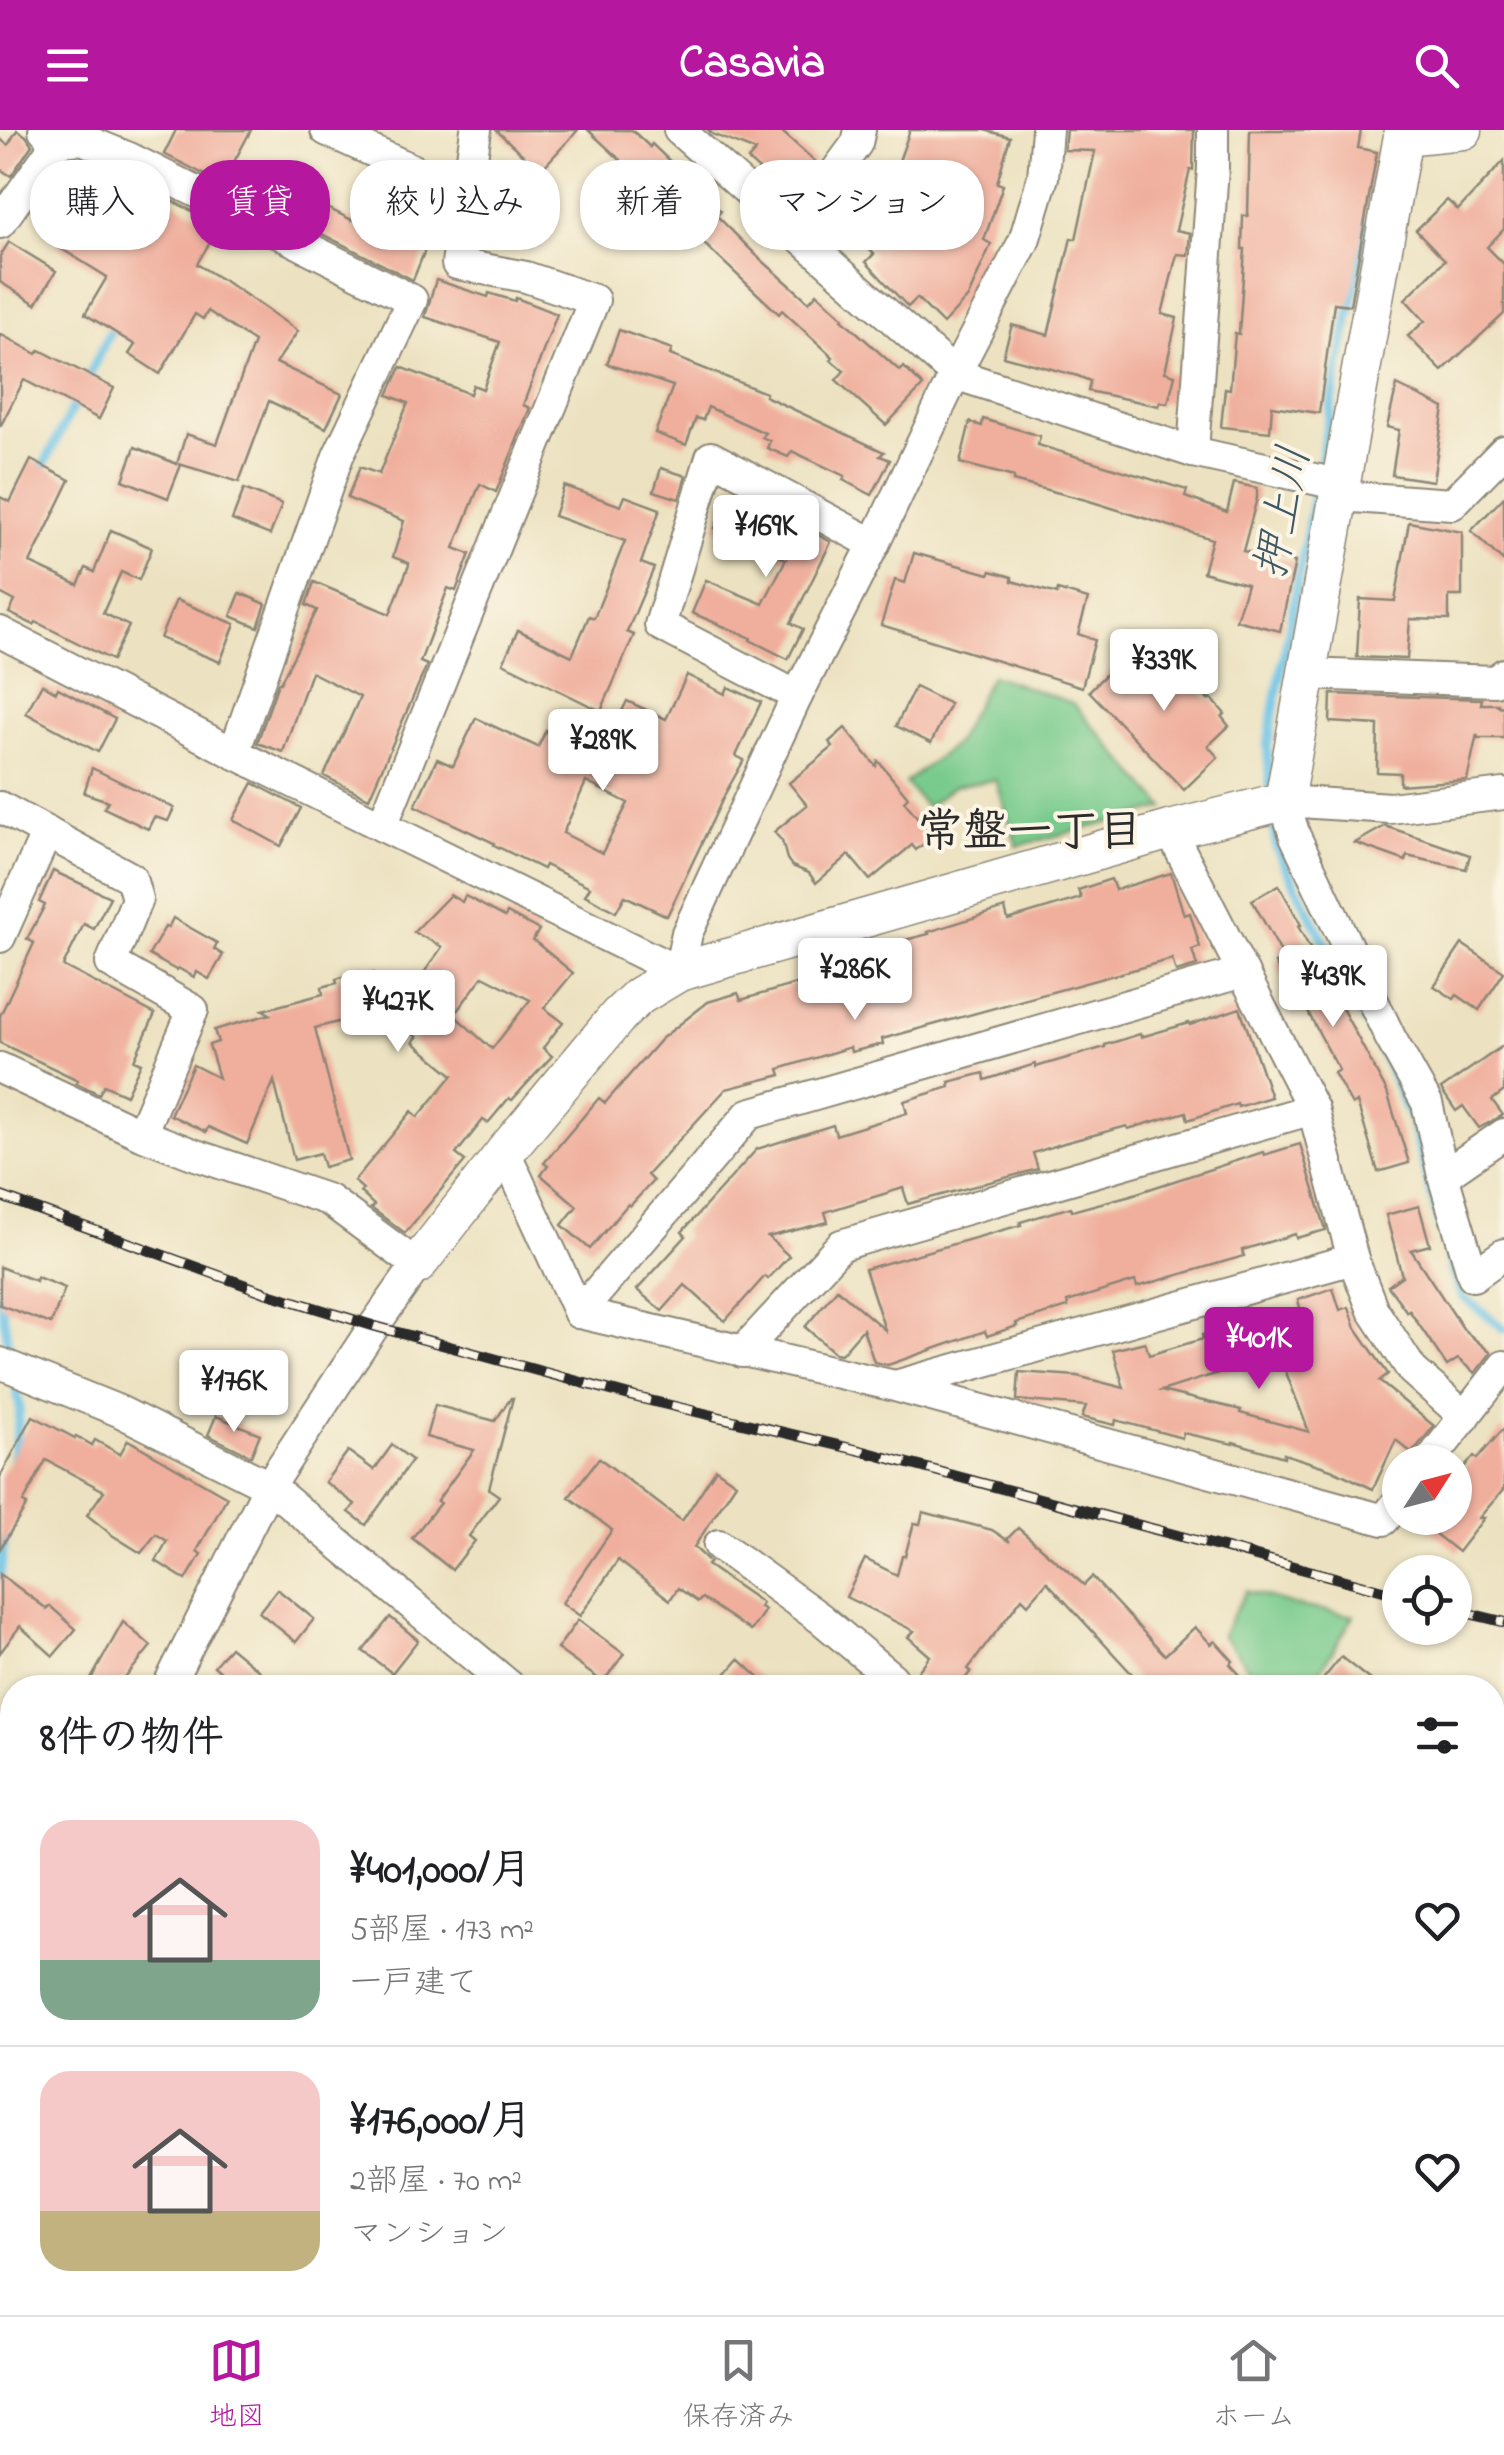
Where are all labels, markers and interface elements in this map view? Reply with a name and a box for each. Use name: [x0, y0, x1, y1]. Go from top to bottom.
text: Casavia: [679, 32, 825, 98]
icon: menu: [40, 38, 95, 93]
icon: search: [1409, 38, 1464, 93]
chip: 購入: [30, 160, 170, 250]
chip: 賃貸: [190, 160, 330, 250]
chip: 絞り込み: [350, 160, 560, 250]
chip: 新着: [580, 160, 720, 250]
chip: マンション: [740, 160, 984, 250]
water label: 押上川: [1240, 440, 1330, 586]
pin: ¥169K: [696, 495, 836, 580]
text: ¥169K: [735, 504, 797, 551]
pin: ¥339K: [1094, 629, 1234, 714]
text: ¥339K: [1132, 638, 1196, 685]
pin: ¥289K: [533, 709, 673, 794]
text: ¥289K: [570, 718, 636, 765]
district label: 常盤一丁目: [917, 801, 1143, 867]
pin: ¥286K: [785, 938, 925, 1023]
pin: ¥439K: [1263, 945, 1403, 1030]
text: ¥286K: [820, 947, 890, 994]
text: ¥439K: [1301, 954, 1365, 1001]
pin: ¥427K: [328, 970, 468, 1055]
text: ¥427K: [363, 979, 433, 1026]
pin: ¥401K: [1189, 1307, 1329, 1392]
text: ¥401K: [1226, 1316, 1292, 1363]
pin: ¥176K: [164, 1350, 304, 1435]
text: ¥176K: [201, 1359, 267, 1406]
north arrow: [1382, 1445, 1472, 1535]
map controls: [1382, 1445, 1472, 1645]
button: locate: [1382, 1555, 1472, 1645]
icon: filters: [1410, 1708, 1465, 1763]
text: 8件の物件: [40, 1709, 224, 1770]
text: ¥401,000/月: [350, 1841, 532, 1902]
icon: home: [120, 1860, 240, 1980]
icon: heart: [1410, 1893, 1465, 1948]
text: 5部屋 · 173 m²: [350, 1908, 534, 1955]
text: 一戸建て: [350, 1961, 478, 2008]
text: ¥176,000/月: [350, 2092, 532, 2153]
icon: home: [120, 2111, 240, 2231]
icon: heart: [1410, 2144, 1465, 2199]
text: 2部屋 · 70 m²: [350, 2159, 522, 2206]
text: マンション: [350, 2212, 509, 2259]
tab: 地図: [209, 2333, 265, 2439]
tab: 保存済み: [683, 2333, 795, 2439]
tab: ホーム: [1212, 2333, 1295, 2439]

